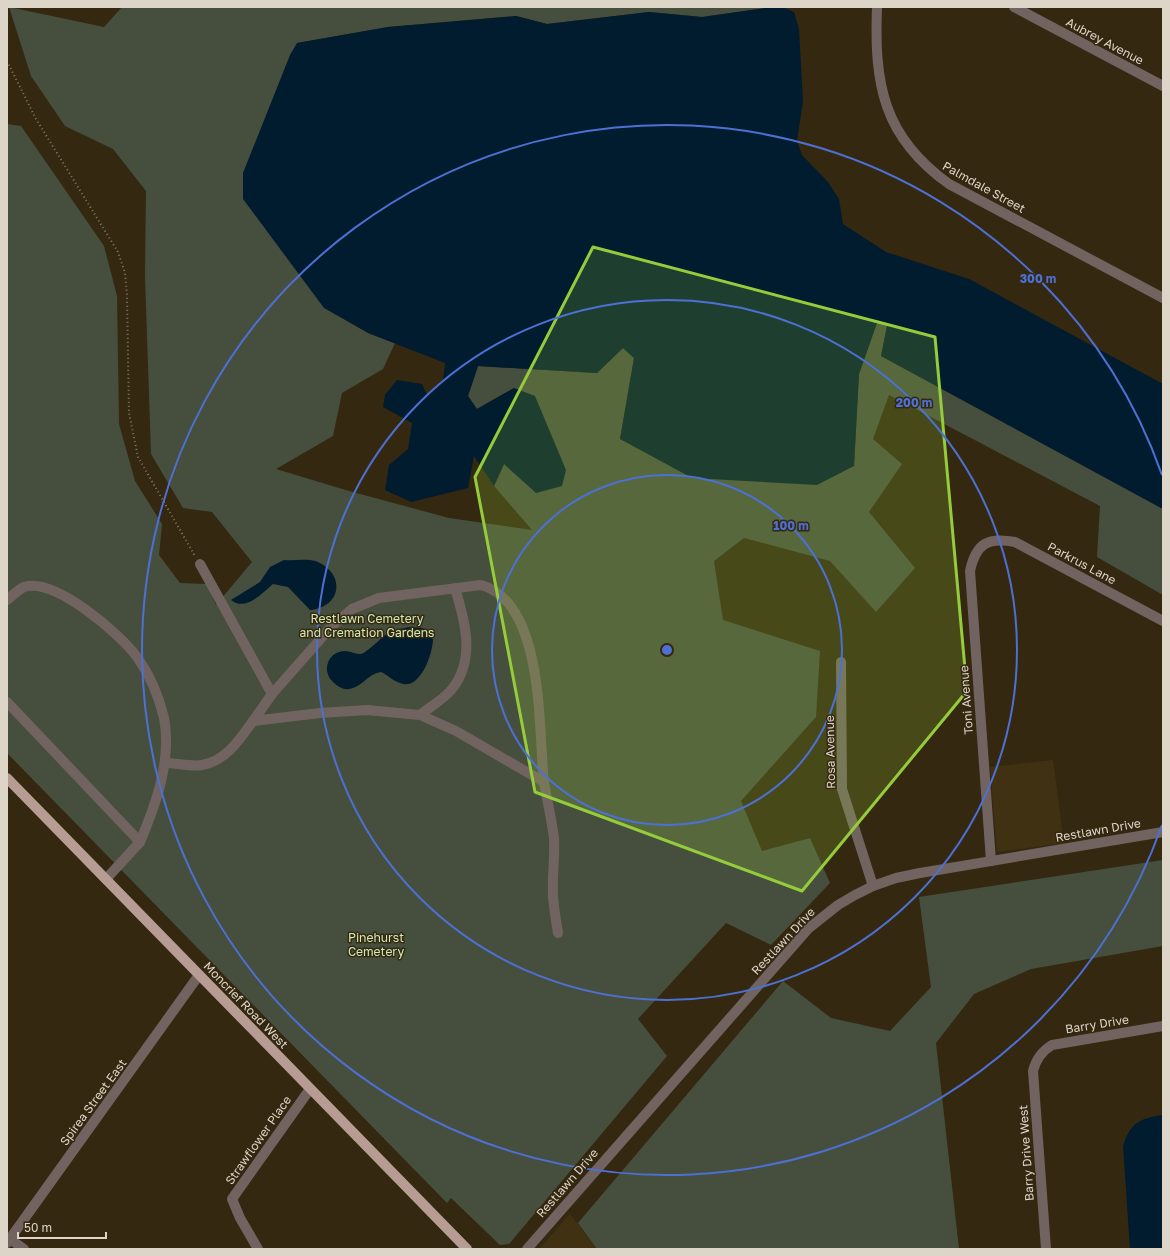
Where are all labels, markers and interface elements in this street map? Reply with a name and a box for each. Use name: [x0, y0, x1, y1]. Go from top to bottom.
street label: Aubrey Avenue: [1064, 14, 1146, 68]
street label: Palmdale Street: [940, 158, 1028, 216]
text: 300 m: [1020, 271, 1056, 286]
text: 200 m: [896, 395, 932, 410]
text: 100 m: [773, 518, 809, 533]
street label: Parkrus Lane: [1045, 539, 1119, 587]
park label: Restlawn Cemetery and Cremation Gardens: [300, 611, 434, 640]
centre of rings: [660, 643, 674, 657]
street label: Toni Avenue: [956, 665, 976, 735]
street label: Rosa Avenue: [822, 715, 838, 789]
street label: Restlawn Drive: [1054, 815, 1142, 845]
street label: Restlawn Drive: [748, 904, 818, 978]
park label: Pinehurst Cemetery: [348, 930, 404, 959]
street label: Moncrief Road West: [201, 958, 292, 1052]
street label: Barry Drive: [1064, 1012, 1130, 1036]
street label: Spirea Street East: [57, 1056, 130, 1148]
street label: Strawflower Place: [222, 1093, 294, 1187]
street label: Barry Drive West: [1015, 1104, 1037, 1201]
street label: Restlawn Drive: [533, 1145, 601, 1221]
scale bar: [18, 1214, 106, 1240]
text: 50 m: [24, 1220, 52, 1235]

